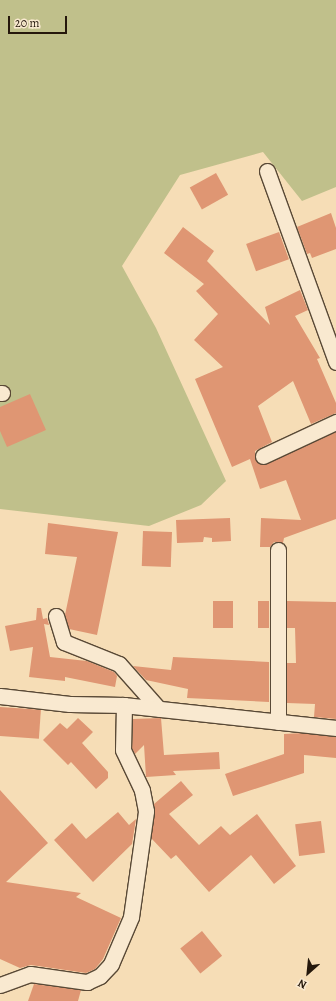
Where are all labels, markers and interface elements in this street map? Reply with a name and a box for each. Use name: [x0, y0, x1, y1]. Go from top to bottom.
scale bar: [10, 8, 69, 34]
text: 20 m: [15, 15, 39, 31]
north arrow: [288, 953, 328, 993]
text: N: [295, 976, 309, 993]

